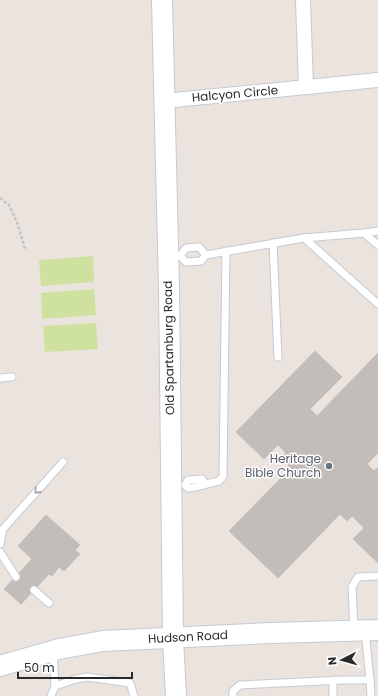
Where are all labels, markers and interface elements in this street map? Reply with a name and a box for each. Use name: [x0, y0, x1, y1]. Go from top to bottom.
street label: Halcyon Circle: [191, 81, 279, 106]
street label: Old Spartanburg Road: [159, 281, 178, 415]
place label: Heritage Bible Church: [245, 450, 321, 481]
marker: Heritage Bible Church: [324, 461, 334, 471]
one-way arrow: [34, 486, 41, 494]
street label: Hudson Road: [148, 626, 228, 647]
north arrow: [322, 640, 362, 680]
scale bar: [18, 654, 132, 680]
text: N: [324, 656, 340, 666]
text: 50 m: [24, 659, 55, 676]

